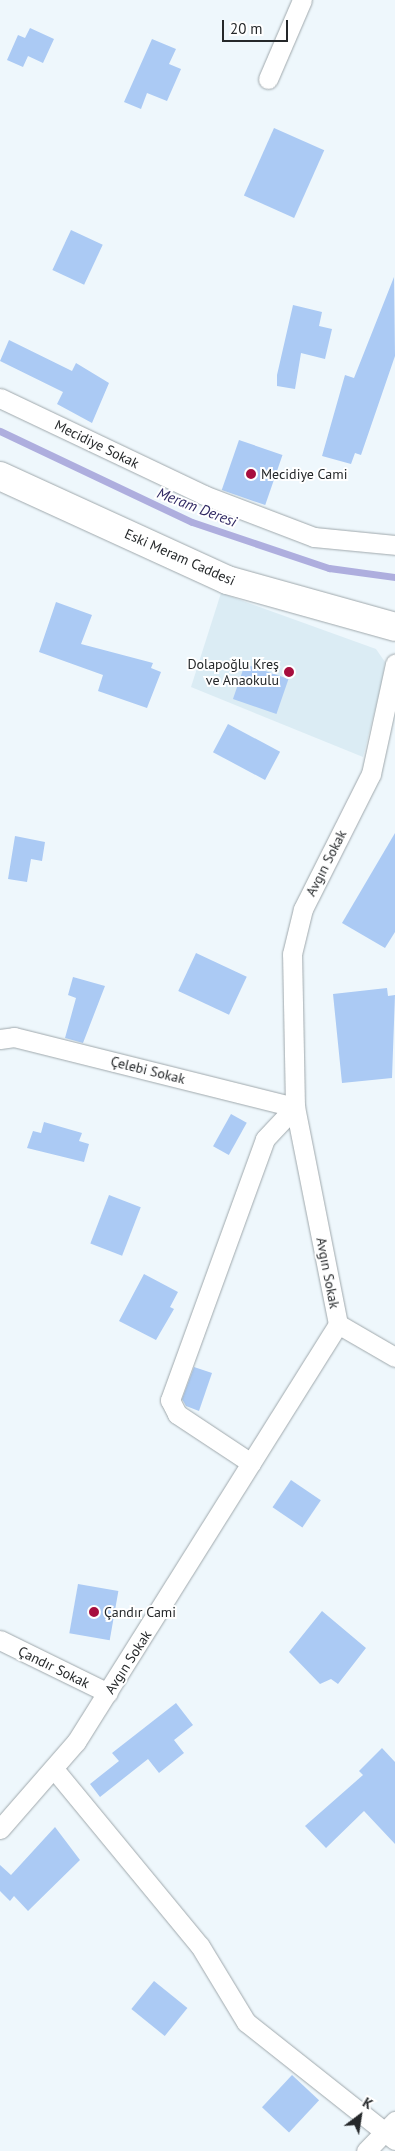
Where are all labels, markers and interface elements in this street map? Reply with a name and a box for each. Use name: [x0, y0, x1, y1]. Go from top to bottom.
scale bar: [225, 10, 291, 42]
text: 20 m: [230, 19, 263, 38]
street label: Mecidiye Sokak: [52, 416, 142, 472]
place label: Mecidiye Cami: [261, 466, 347, 482]
marker: Mecidiye Cami: [245, 468, 257, 480]
water label: Meram Deresi: [155, 484, 239, 530]
street label: Eski Meram Caddesi: [122, 525, 238, 589]
place label: Dolapoğlu Kreş ve Anaokulu: [187, 656, 279, 689]
marker: Dolapoğlu Kreş ve Anaokulu: [283, 666, 295, 678]
street label: Avgın Sokak: [302, 827, 350, 899]
street label: Çelebi Sokak: [109, 1053, 187, 1087]
street label: Avgın Sokak: [313, 1236, 343, 1310]
place label: Çandır Cami: [104, 1604, 176, 1620]
marker: Çandır Cami: [88, 1606, 100, 1618]
street label: Avgın Sokak: [101, 1627, 155, 1697]
street label: Çandır Sokak: [16, 1642, 92, 1692]
north arrow: [335, 2091, 385, 2141]
text: K: [359, 2093, 376, 2113]

